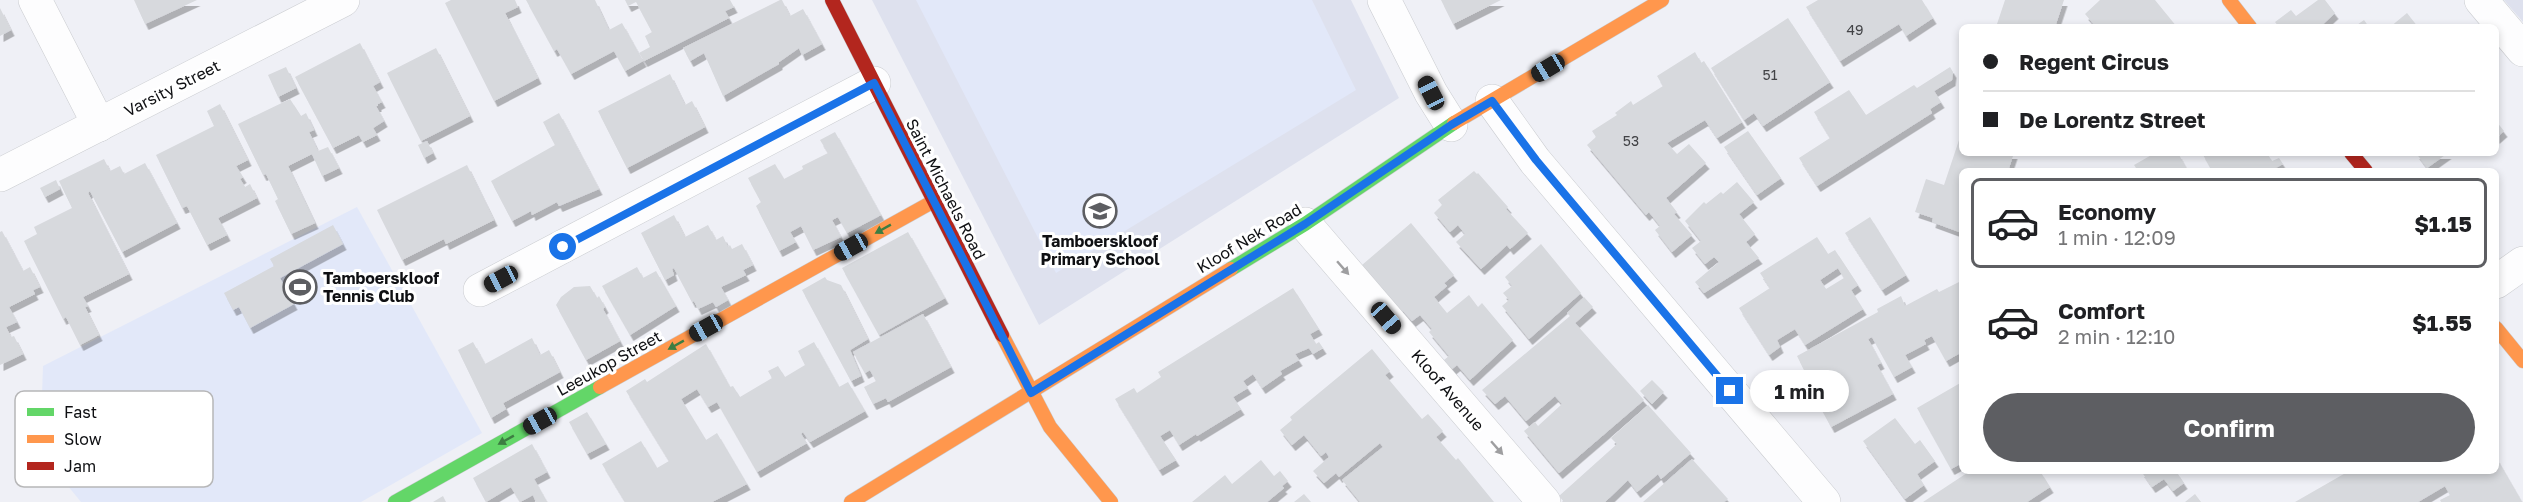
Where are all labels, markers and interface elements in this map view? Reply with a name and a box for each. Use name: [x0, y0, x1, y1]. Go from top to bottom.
house number: 49: [1846, 21, 1864, 38]
text: Regent Circus: [2019, 48, 2169, 75]
car: [1528, 51, 1568, 85]
street label: Varsity Street: [121, 55, 223, 121]
house number: 51: [1763, 66, 1778, 83]
car: [1415, 73, 1447, 113]
text: De Lorentz Street: [2019, 106, 2206, 133]
street label: Saint Michaels Road: [902, 115, 990, 263]
house number: 53: [1623, 132, 1639, 149]
school or university icon: Tamboerskloof Primary School: [1082, 193, 1118, 229]
icon: car: [1986, 196, 2040, 250]
text: Economy: [2058, 198, 2156, 225]
street label: Kloof Nek Road: [1193, 199, 1305, 277]
text: $1.15: [2414, 210, 2472, 237]
one-way arrow: [874, 224, 891, 234]
text: 1 min · 12:09: [2058, 225, 2176, 249]
car: [831, 230, 871, 264]
place label: Tamboerskloof Primary School: [1040, 231, 1160, 269]
route start: [549, 233, 576, 260]
one-way arrow: [1336, 260, 1349, 275]
car: [481, 263, 521, 295]
place label: Tamboerskloof Tennis Club: [323, 268, 439, 306]
sports icon: Tamboerskloof Tennis Club: [282, 269, 318, 305]
icon: car: [1986, 295, 2040, 349]
text: Comfort: [2058, 297, 2145, 324]
car: [1367, 299, 1405, 337]
text: $1.55: [2412, 309, 2472, 336]
car: [686, 311, 726, 345]
text: 2 min · 12:10: [2058, 324, 2175, 348]
street label: Leeukop Street: [553, 326, 665, 400]
one-way arrow: [667, 340, 684, 350]
street label: Kloof Avenue: [1407, 345, 1489, 435]
callout: 1 min: [1751, 370, 1850, 412]
route end: [1716, 377, 1743, 404]
text: 1 min: [1774, 379, 1825, 403]
legend: [15, 391, 213, 487]
button: Confirm: [1983, 393, 2475, 462]
text: Fast: [64, 402, 97, 422]
car: [520, 404, 560, 438]
text: Slow: [64, 429, 102, 449]
one-way arrow: [497, 435, 514, 445]
one-way arrow: [1490, 440, 1503, 455]
text: Jam: [64, 456, 96, 476]

